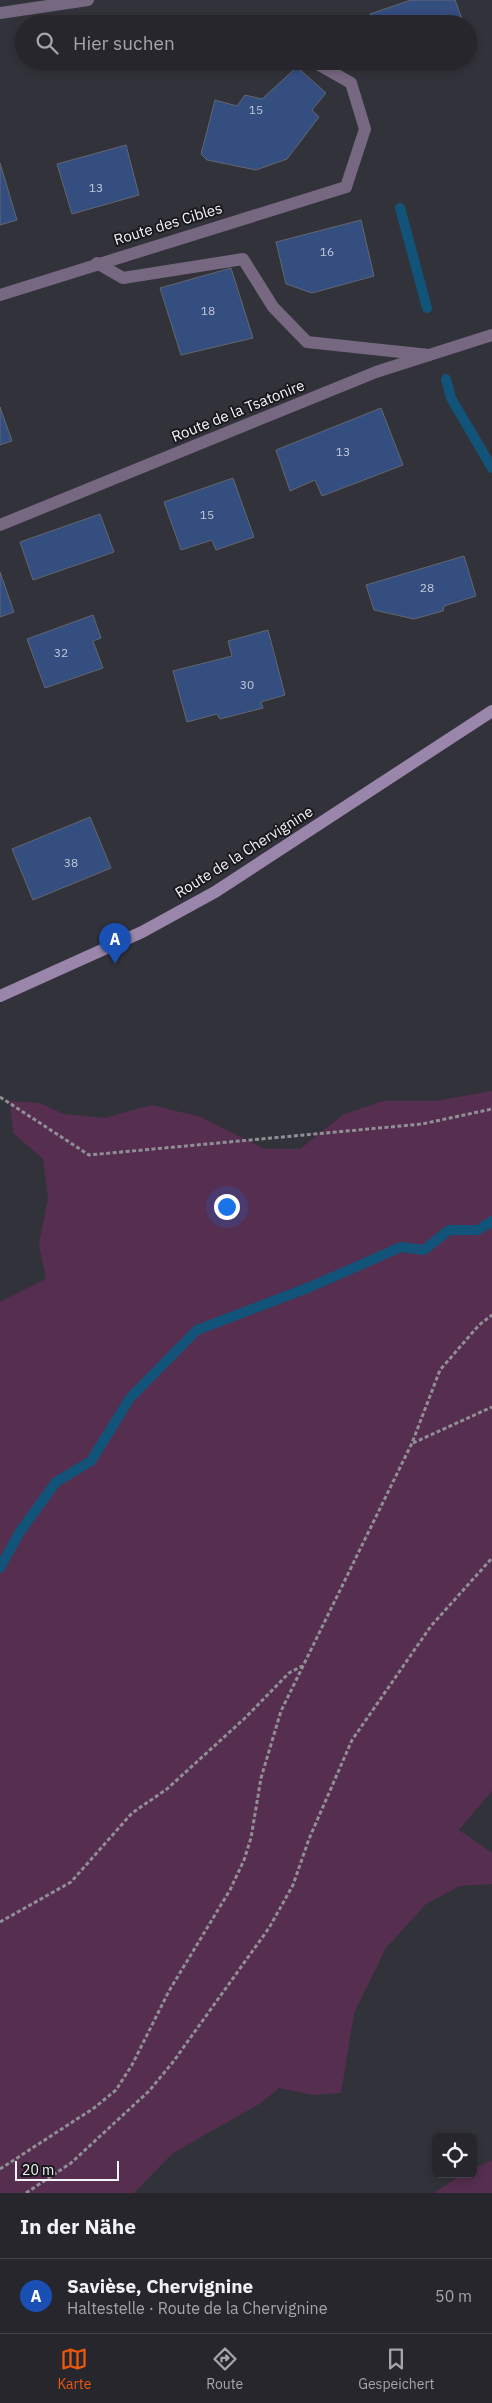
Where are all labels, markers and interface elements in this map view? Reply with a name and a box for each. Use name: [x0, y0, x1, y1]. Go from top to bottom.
search box: [15, 15, 477, 70]
icon: search: [33, 29, 61, 57]
text: Hier suchen: [73, 31, 175, 55]
house number: 15: [249, 102, 263, 117]
house number: 13: [89, 180, 103, 195]
street label: Route des Cibles: [111, 198, 224, 249]
house number: 16: [320, 244, 334, 259]
house number: 18: [201, 303, 215, 318]
street label: Route de la Tsatonire: [169, 375, 307, 446]
house number: 13: [336, 444, 350, 459]
house number: 15: [200, 507, 214, 522]
house number: 28: [420, 580, 434, 595]
house number: 32: [54, 645, 68, 660]
house number: 30: [240, 677, 254, 692]
street label: Route de la Chervignine: [171, 801, 316, 902]
house number: 38: [64, 855, 78, 870]
pin: A: [99, 923, 131, 964]
your location: [214, 1194, 240, 1220]
map controls: [432, 2133, 477, 2178]
button: locate: [432, 2133, 477, 2178]
scale bar: [15, 2158, 119, 2181]
text: 20 m: [22, 2161, 54, 2179]
text: In der Nähe: [20, 2212, 136, 2240]
text: Savièse, Chervignine: [67, 2274, 253, 2298]
text: A: [31, 2286, 41, 2306]
text: 50 m: [435, 2286, 472, 2306]
text: Haltestelle · Route de la Chervignine: [67, 2298, 327, 2318]
tab: Karte: [57, 2345, 91, 2393]
tab: Route: [206, 2345, 243, 2393]
tab: Gespeichert: [358, 2345, 435, 2393]

